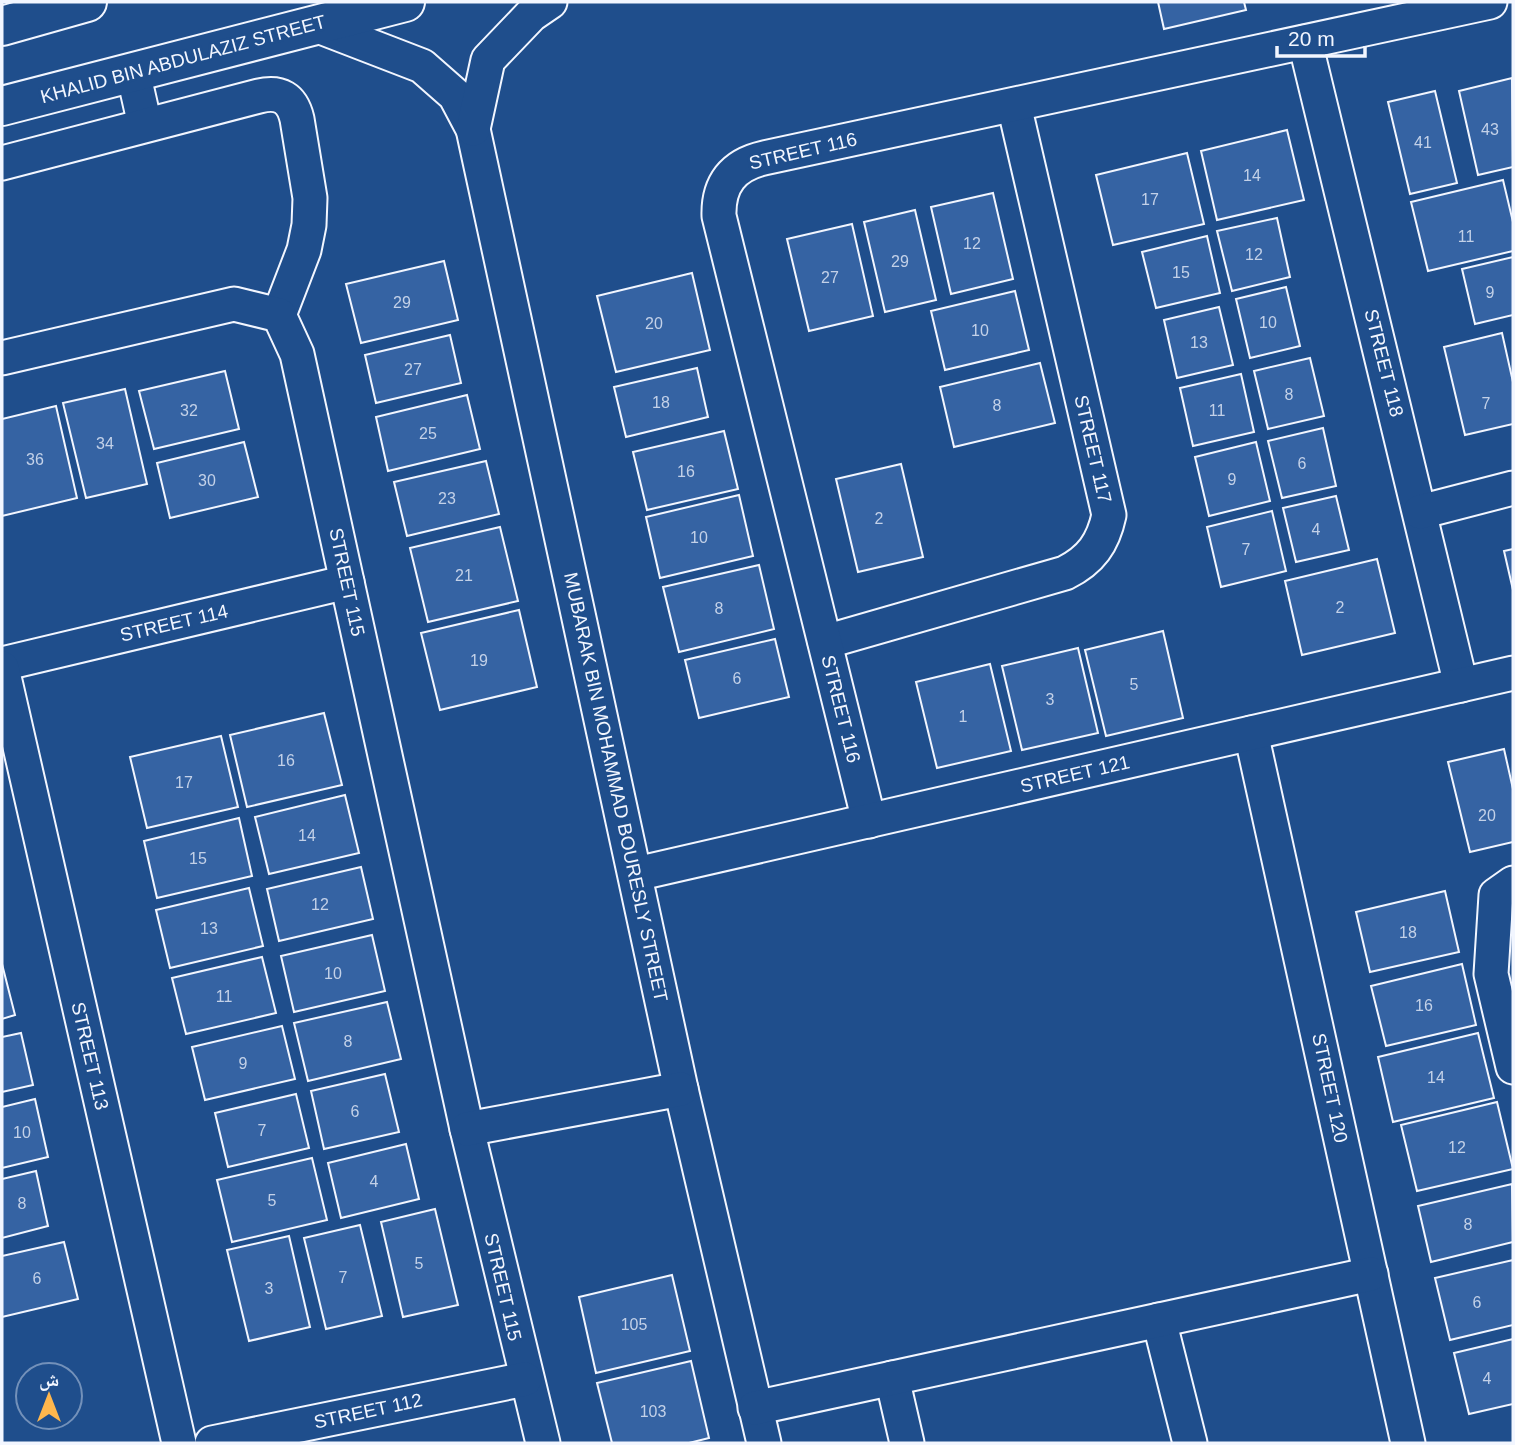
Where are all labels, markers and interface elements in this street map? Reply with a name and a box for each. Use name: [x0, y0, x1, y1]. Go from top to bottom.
street label: KHALID BIN ABDULAZIZ STREET: [38, 11, 328, 107]
scale bar: [1277, 14, 1364, 58]
text: 20 m: [1288, 27, 1335, 50]
house number: 43: [1481, 121, 1499, 138]
street label: STREET 116: [747, 128, 859, 174]
house number: 41: [1414, 134, 1432, 151]
house number: 14: [1243, 167, 1261, 184]
house number: 17: [1141, 191, 1159, 208]
house number: 11: [1458, 228, 1474, 245]
house number: 12: [963, 235, 981, 252]
house number: 12: [1245, 246, 1263, 263]
house number: 29: [891, 253, 909, 270]
house number: 15: [1172, 264, 1190, 281]
house number: 27: [821, 269, 839, 286]
house number: 9: [1486, 284, 1495, 301]
house number: 29: [393, 294, 411, 311]
street label: STREET 118: [1360, 307, 1408, 419]
house number: 10: [1259, 314, 1277, 331]
house number: 20: [645, 315, 663, 332]
house number: 10: [971, 322, 989, 339]
house number: 13: [1190, 334, 1208, 351]
house number: 27: [404, 361, 422, 378]
house number: 8: [1285, 386, 1294, 403]
street label: STREET 117: [1070, 393, 1116, 505]
house number: 18: [652, 394, 670, 411]
house number: 7: [1482, 395, 1491, 412]
house number: 8: [993, 397, 1002, 414]
house number: 32: [180, 402, 198, 419]
house number: 11: [1209, 402, 1225, 419]
house number: 25: [419, 425, 437, 442]
house number: 34: [96, 435, 114, 452]
house number: 36: [26, 451, 44, 468]
house number: 6: [1298, 455, 1307, 472]
house number: 16: [677, 463, 695, 480]
house number: 9: [1228, 471, 1237, 488]
house number: 30: [198, 472, 216, 489]
house number: 23: [438, 490, 456, 507]
house number: 2: [875, 510, 884, 527]
house number: 4: [1312, 521, 1321, 538]
street label: STREET 115: [325, 526, 369, 638]
house number: 10: [690, 529, 708, 546]
house number: 7: [1242, 541, 1251, 558]
house number: 21: [455, 567, 473, 584]
street label: MUBARAK BIN MOHAMMAD BOURESLY STREET: [560, 570, 672, 1004]
house number: 2: [1336, 599, 1345, 616]
street label: STREET 114: [118, 600, 230, 646]
house number: 8: [715, 600, 724, 617]
house number: 19: [470, 652, 488, 669]
street label: STREET 116: [817, 653, 865, 765]
house number: 6: [733, 670, 742, 687]
house number: 5: [1130, 676, 1139, 693]
house number: 3: [1046, 691, 1055, 708]
house number: 1: [959, 708, 968, 725]
street label: STREET 121: [1018, 751, 1132, 797]
house number: 16: [277, 752, 295, 769]
house number: 17: [175, 774, 193, 791]
house number: 20: [1478, 807, 1496, 824]
house number: 14: [298, 827, 316, 844]
house number: 15: [189, 850, 207, 867]
house number: 12: [311, 896, 329, 913]
house number: 13: [200, 920, 218, 937]
house number: 18: [1399, 924, 1417, 941]
house number: 10: [324, 965, 342, 982]
house number: 11: [216, 988, 232, 1005]
house number: 16: [1415, 997, 1433, 1014]
street label: STREET 113: [67, 1000, 113, 1112]
street label: STREET 120: [1308, 1031, 1352, 1145]
house number: 8: [344, 1033, 353, 1050]
house number: 9: [239, 1055, 248, 1072]
house number: 14: [1427, 1069, 1445, 1086]
house number: 6: [351, 1103, 360, 1120]
house number: 7: [258, 1122, 267, 1139]
house number: 10: [13, 1124, 31, 1141]
house number: 12: [1448, 1139, 1466, 1156]
house number: 4: [370, 1173, 379, 1190]
house number: 5: [268, 1192, 277, 1209]
house number: 8: [18, 1195, 27, 1212]
house number: 8: [1464, 1216, 1473, 1233]
street label: STREET 115: [480, 1231, 526, 1343]
house number: 5: [415, 1255, 424, 1272]
house number: 7: [339, 1269, 348, 1286]
house number: 6: [33, 1270, 42, 1287]
house number: 3: [265, 1280, 274, 1297]
house number: 6: [1473, 1294, 1482, 1311]
house number: 105: [621, 1316, 647, 1333]
north arrow: [14, 1361, 84, 1431]
text: ش: [39, 1369, 59, 1391]
house number: 4: [1483, 1370, 1492, 1387]
street label: STREET 112: [312, 1389, 424, 1433]
house number: 103: [640, 1403, 666, 1420]

